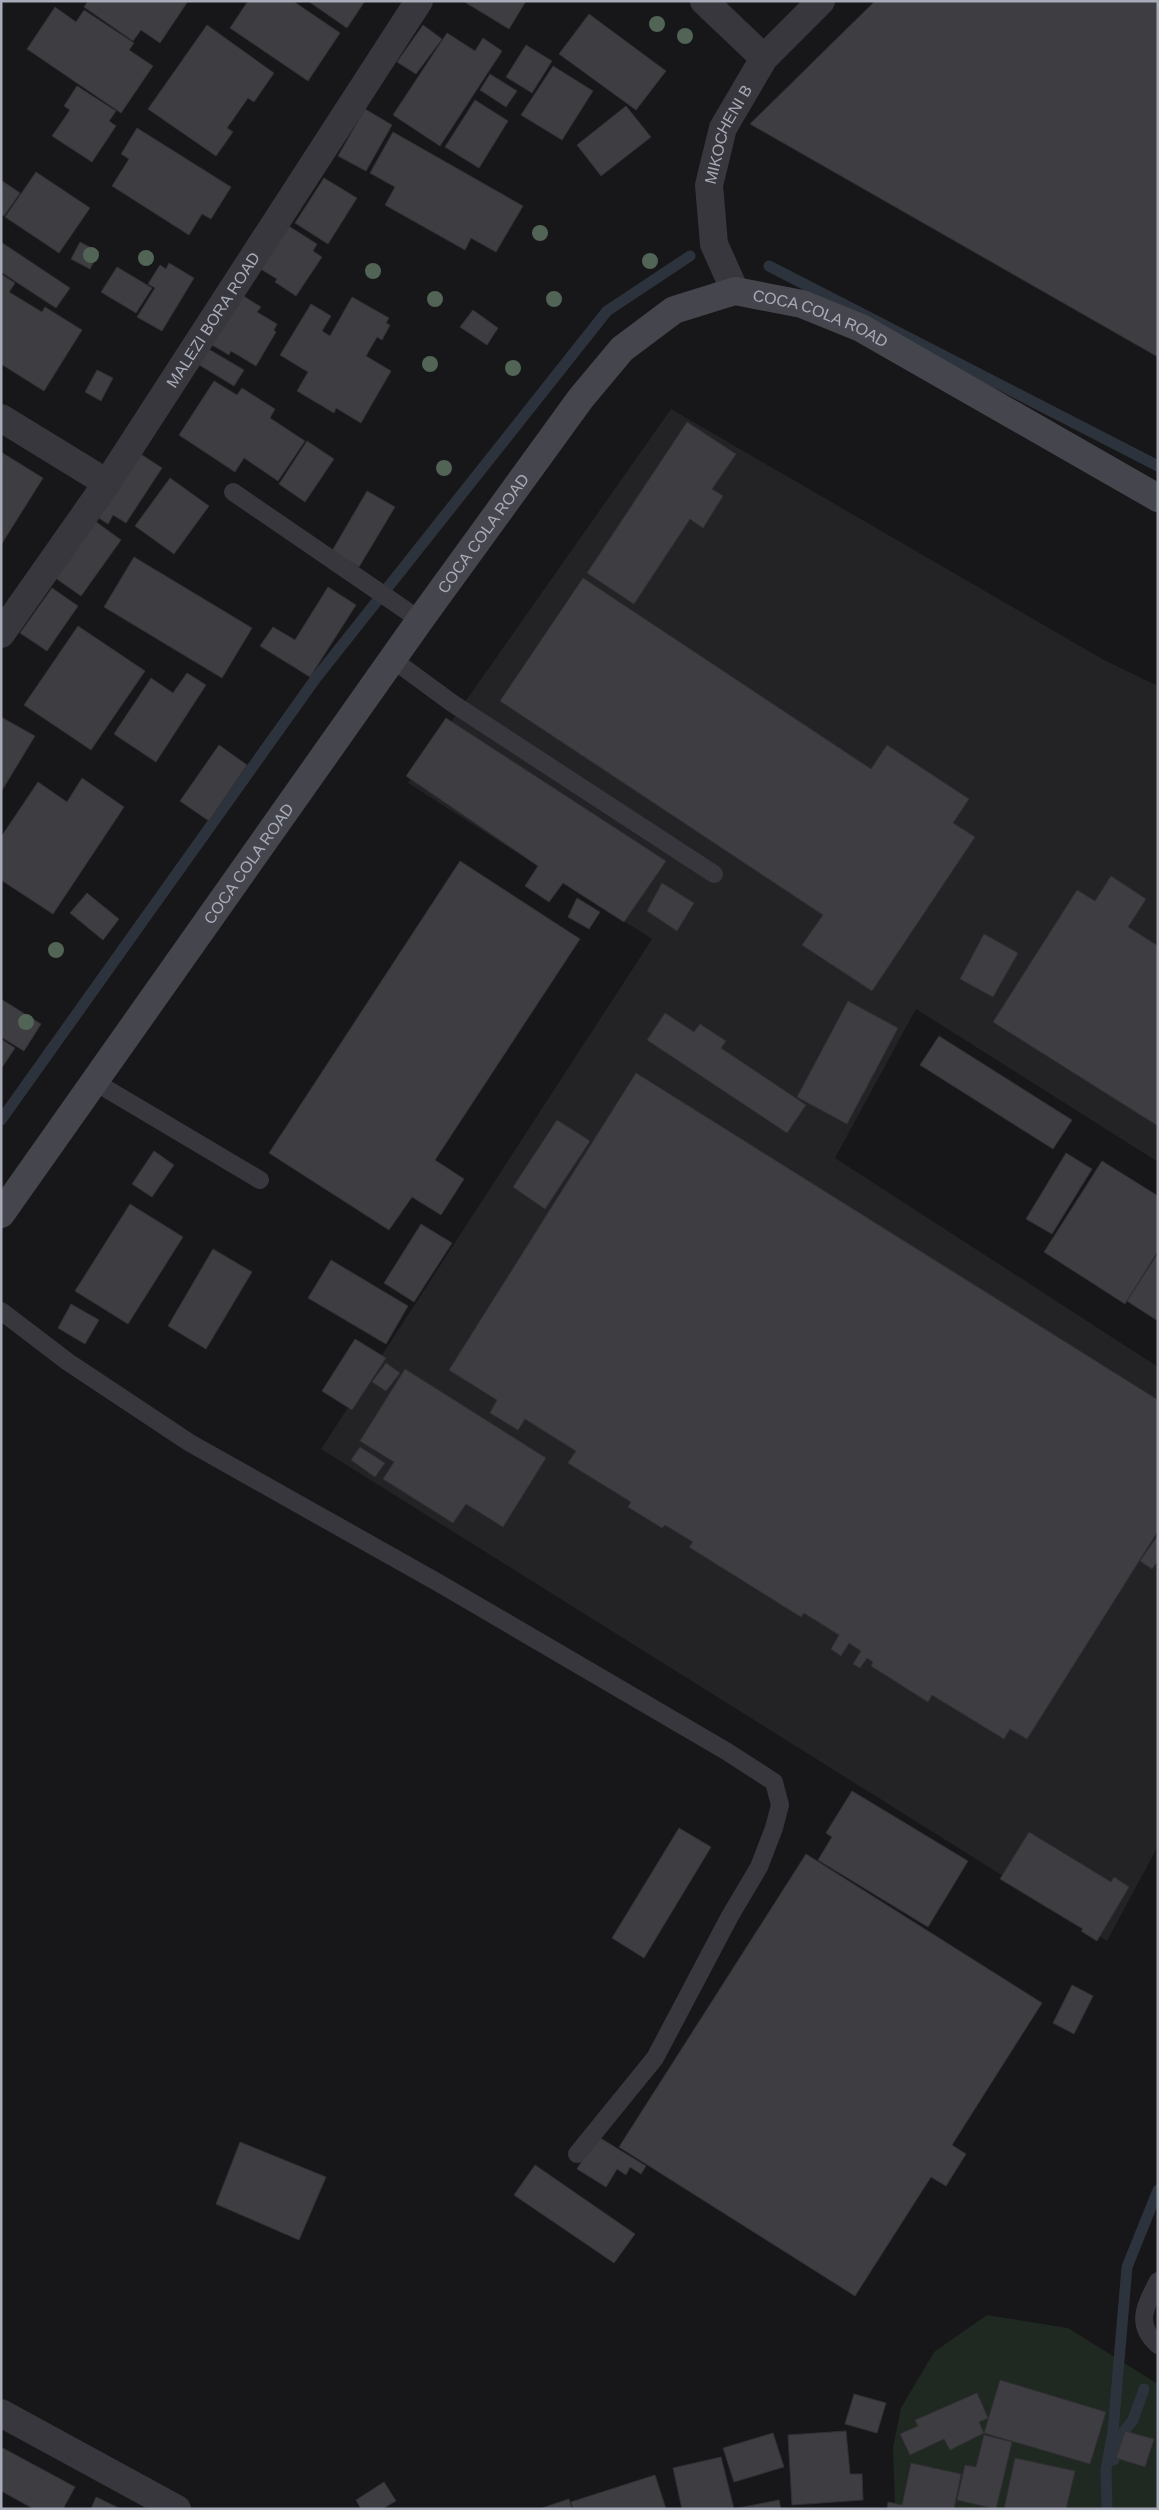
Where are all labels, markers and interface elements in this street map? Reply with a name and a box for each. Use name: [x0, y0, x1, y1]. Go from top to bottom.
street label: MIKOCHENI B: [701, 82, 755, 186]
street label: MALEZI BORA ROAD: [163, 249, 263, 390]
street label: COCA COLA ROAD: [751, 286, 891, 350]
street label: COCA COLA ROAD: [434, 470, 532, 596]
street label: COCA COLA ROAD: [200, 800, 297, 927]

